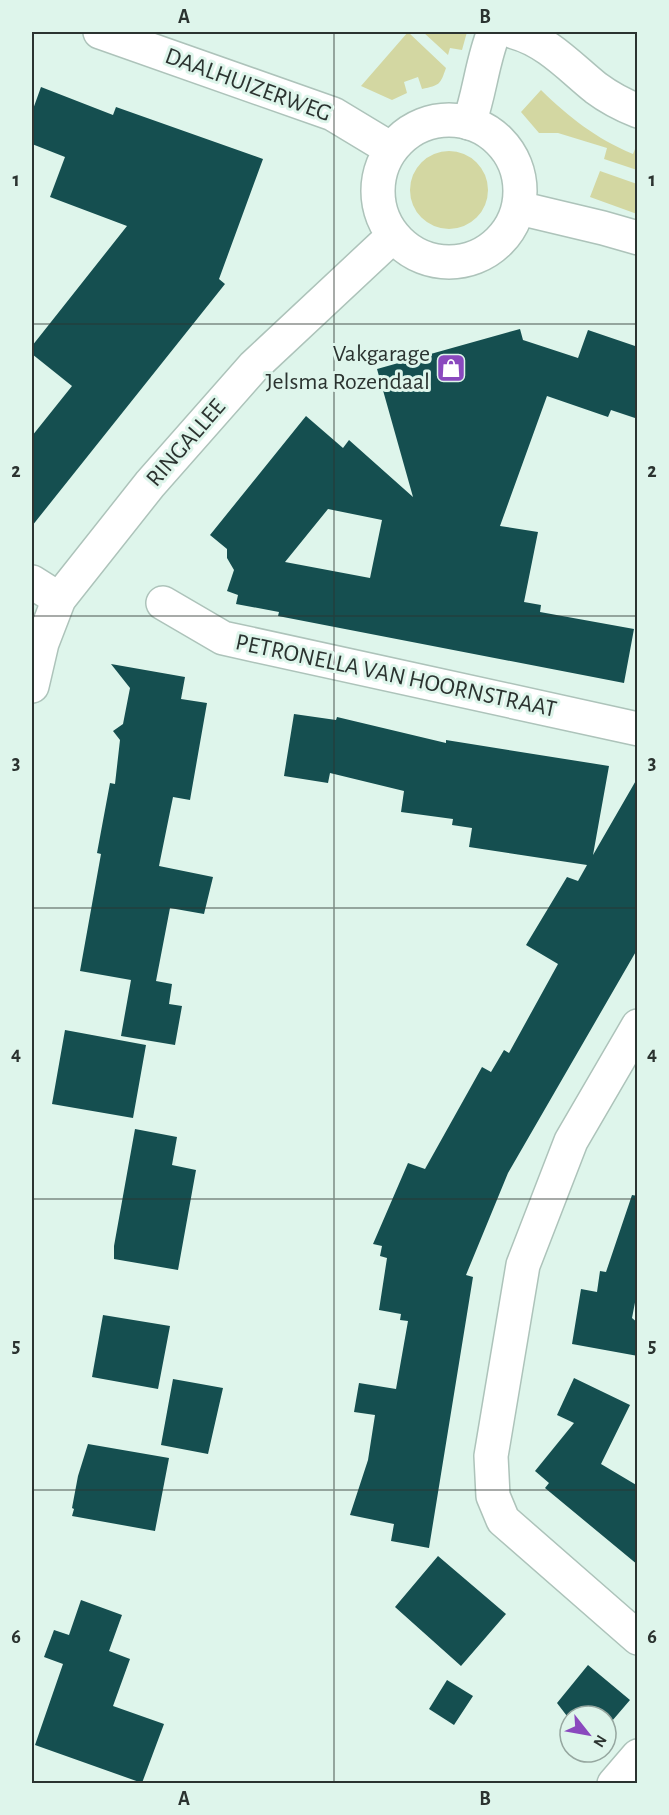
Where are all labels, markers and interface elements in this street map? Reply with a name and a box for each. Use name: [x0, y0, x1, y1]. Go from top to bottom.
text: A: [178, 7, 190, 27]
text: B: [479, 7, 491, 27]
street label: DAALHUIZERWEG: [162, 44, 334, 126]
text: 1: [12, 170, 20, 190]
text: 1: [648, 170, 656, 190]
place label: Vakgarage Jelsma Rozendaal: [265, 342, 430, 394]
shop icon: Vakgarage Jelsma Rozendaal: [435, 352, 467, 384]
street label: RINGALLEE: [142, 394, 230, 491]
text: 2: [11, 461, 21, 481]
text: 2: [647, 461, 657, 481]
street label: PETRONELLA VAN HOORNSTRAAT: [233, 630, 559, 722]
text: 3: [12, 753, 20, 773]
text: 3: [648, 753, 656, 773]
text: 4: [11, 1044, 21, 1064]
text: 4: [647, 1044, 657, 1064]
text: 5: [12, 1336, 20, 1356]
text: 5: [648, 1336, 656, 1356]
text: 6: [11, 1627, 21, 1647]
text: 6: [647, 1627, 657, 1647]
north arrow: [558, 1704, 618, 1764]
text: N: [590, 1732, 610, 1750]
text: A: [178, 1789, 190, 1809]
text: B: [479, 1789, 491, 1809]

